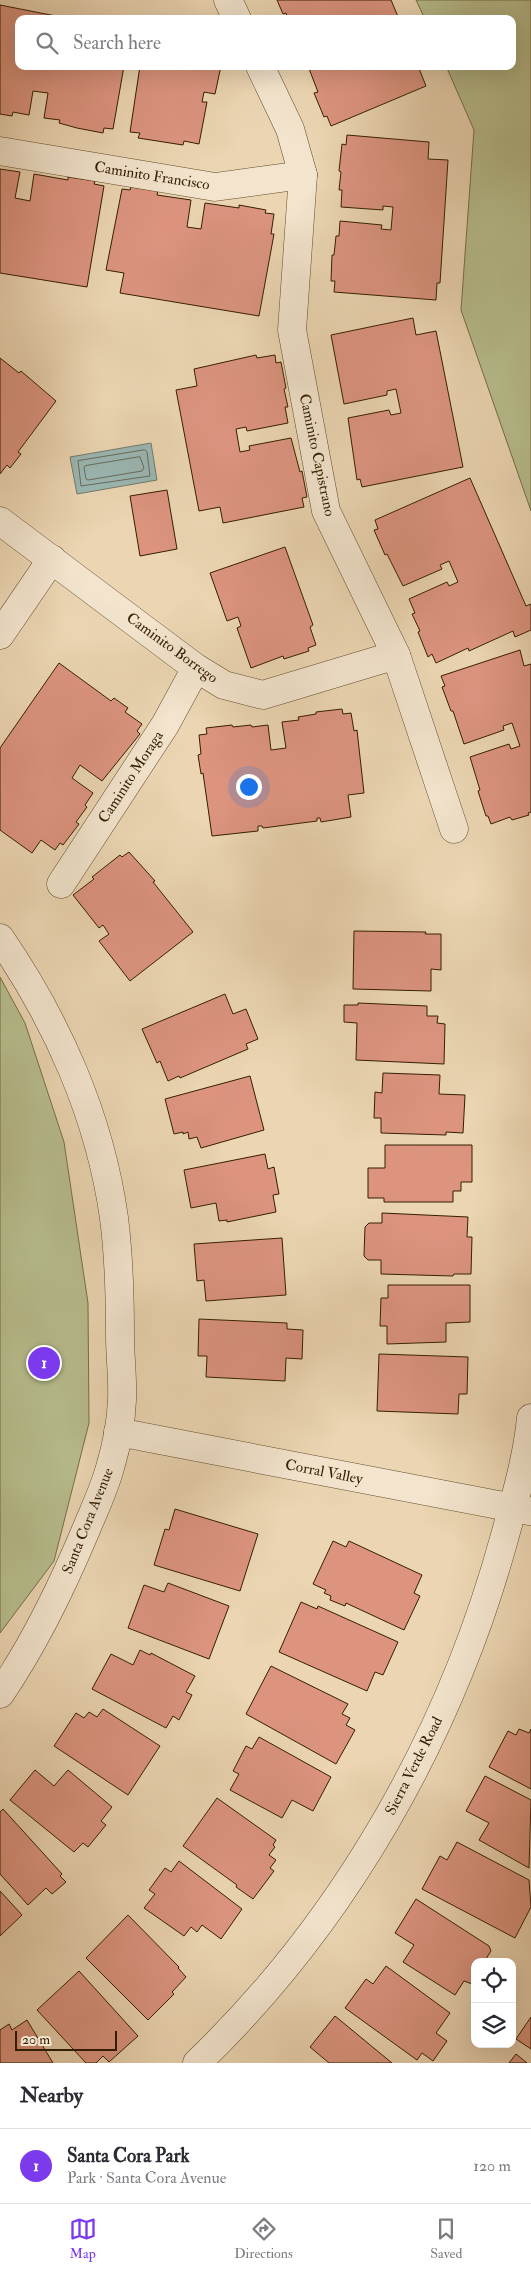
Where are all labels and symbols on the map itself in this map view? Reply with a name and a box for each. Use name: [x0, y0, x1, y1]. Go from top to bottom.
street label: Caminito Francisco: [93, 158, 211, 194]
street label: Caminito Capistrano: [294, 392, 339, 518]
street label: Caminito Borrego: [122, 608, 222, 688]
street label: Caminito Moraga: [94, 727, 168, 827]
your location: [236, 774, 262, 800]
pin: 1: [28, 1344, 60, 1382]
street label: Corral Valley: [284, 1455, 365, 1489]
street label: Santa Cora Avenue: [58, 1465, 118, 1577]
street label: Sierra Verde Road: [381, 1713, 447, 1819]
scale bar: [15, 2028, 118, 2051]

